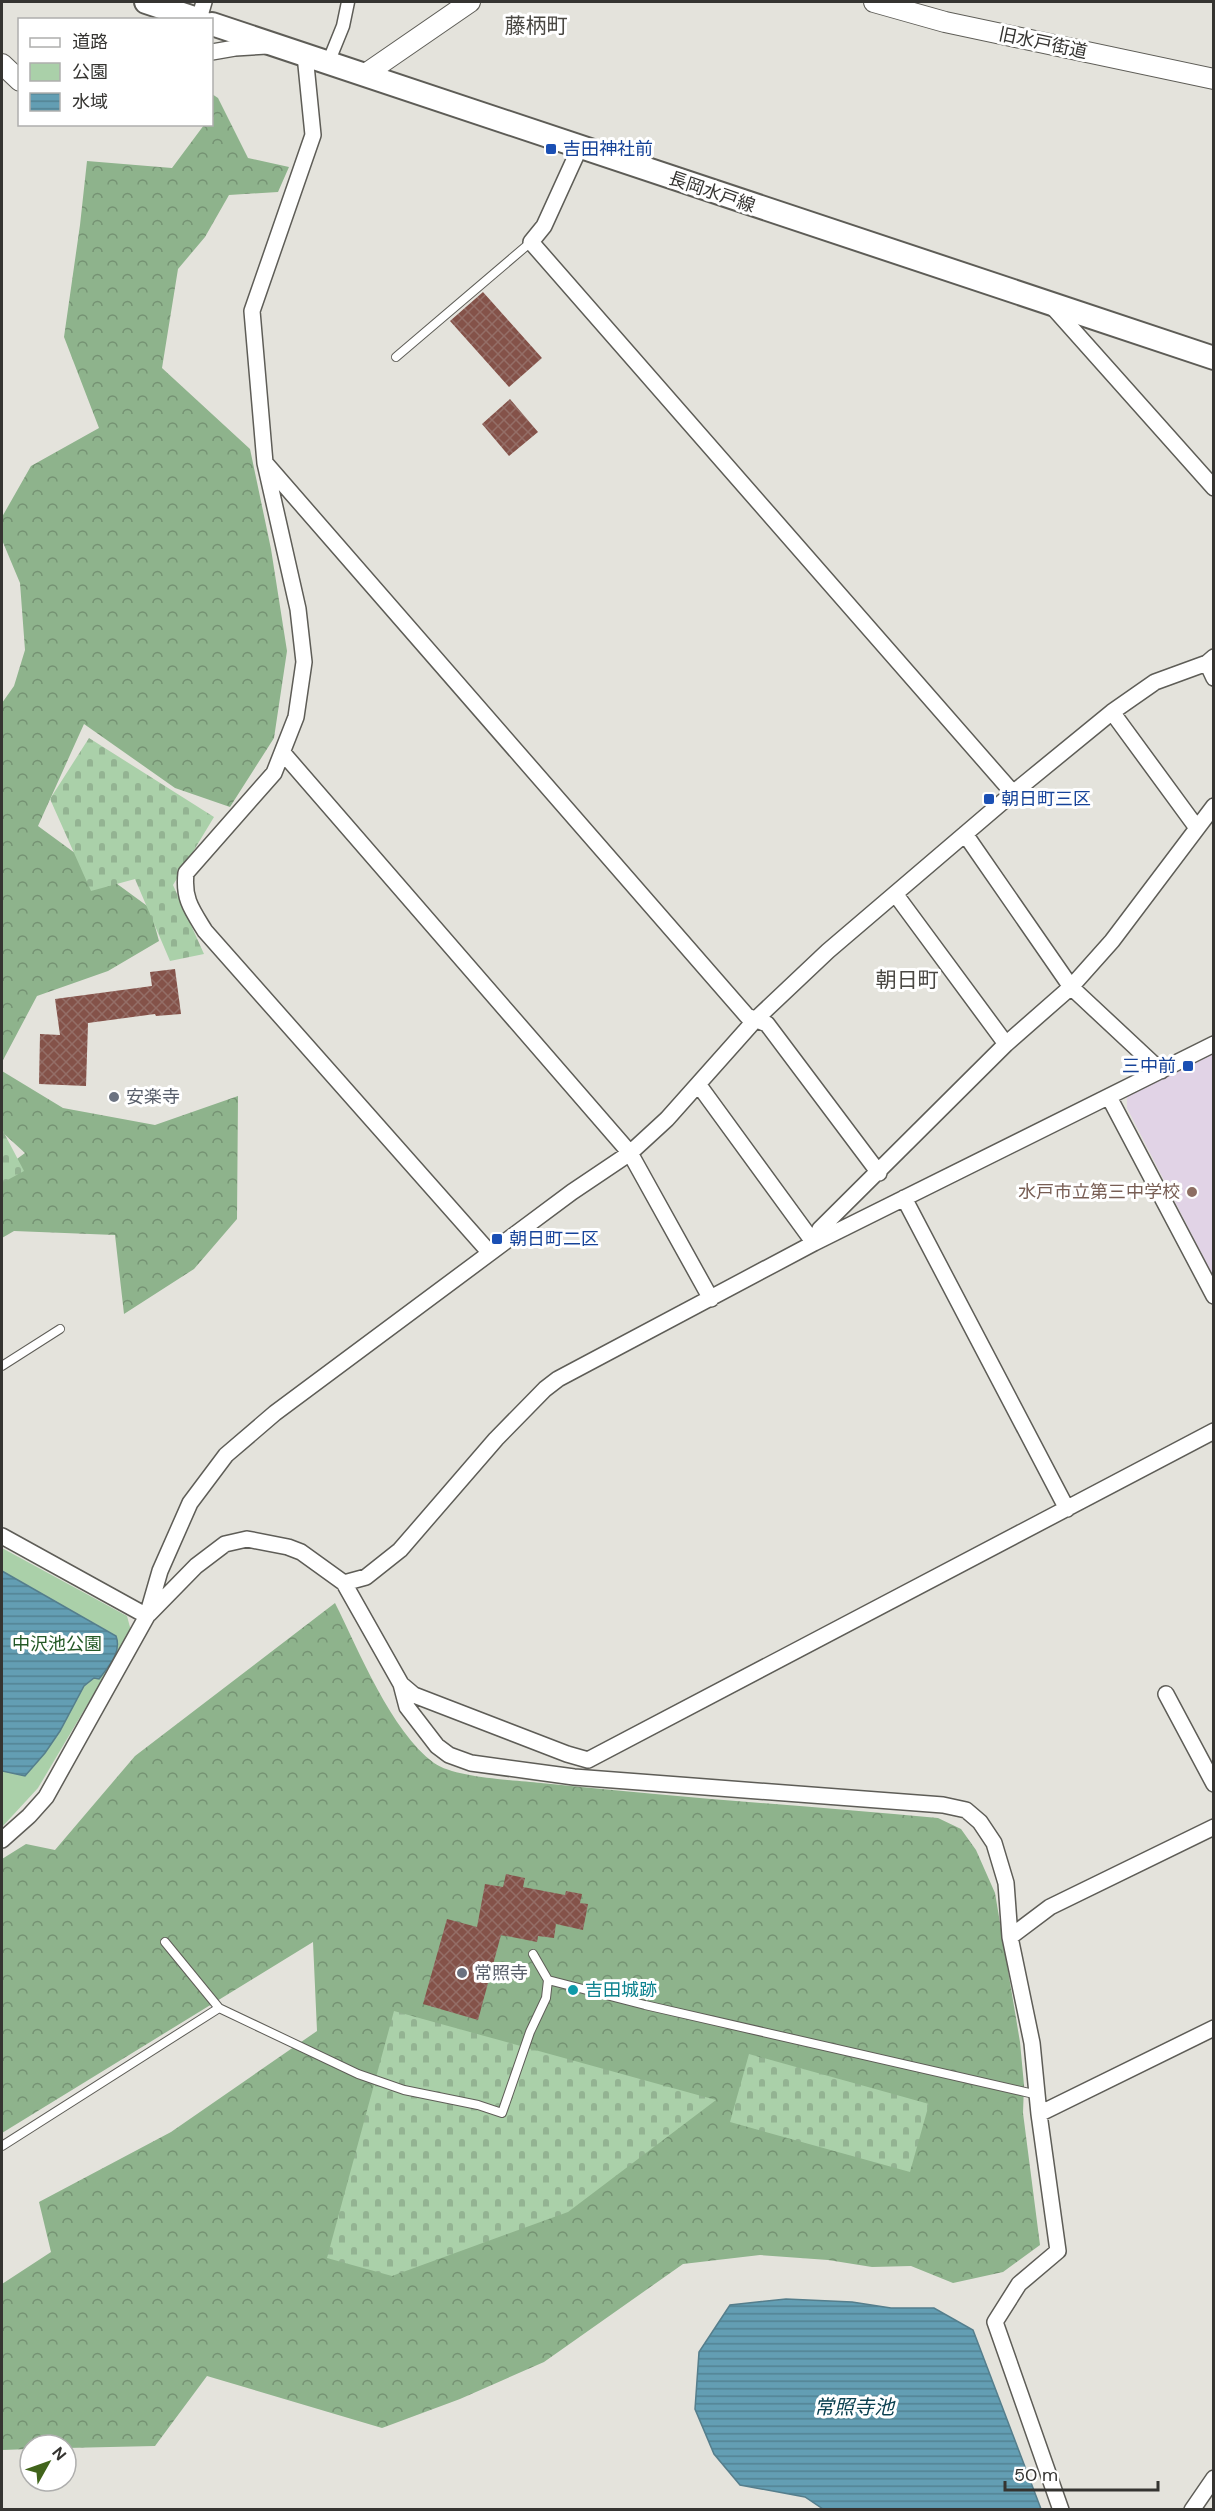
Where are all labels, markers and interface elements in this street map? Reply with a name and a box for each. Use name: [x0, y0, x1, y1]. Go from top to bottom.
district label: 藤柄町: [505, 12, 568, 40]
legend: [18, 18, 213, 126]
street label: 旧水戸街道: [996, 22, 1090, 64]
text: 道路: [72, 30, 108, 54]
text: 公園: [72, 60, 108, 84]
text: 水域: [72, 90, 108, 114]
place label: 吉田神社前: [563, 137, 653, 161]
marker: 吉田神社前: [544, 142, 558, 156]
street label: 長岡水戸線: [666, 166, 758, 218]
place label: 朝日町三区: [1001, 787, 1091, 811]
marker: 朝日町三区: [982, 792, 996, 806]
district label: 朝日町: [876, 966, 939, 994]
place label: 三中前: [1122, 1054, 1176, 1078]
marker: 三中前: [1181, 1059, 1195, 1073]
place label: 安楽寺: [126, 1085, 180, 1109]
marker: 安楽寺: [107, 1090, 121, 1104]
place label: 水戸市立第三中学校: [1018, 1180, 1180, 1204]
marker: 水戸市立第三中学校: [1185, 1185, 1199, 1199]
place label: 朝日町二区: [509, 1227, 599, 1251]
marker: 朝日町二区: [490, 1232, 504, 1246]
park label: 中沢池公園: [12, 1632, 102, 1656]
place label: 常照寺: [474, 1961, 528, 1985]
marker: 常照寺: [455, 1966, 469, 1980]
place label: 吉田城跡: [585, 1978, 657, 2002]
marker: 吉田城跡: [566, 1983, 580, 1997]
water label: 常照寺池: [814, 2394, 896, 2420]
north arrow: [18, 2433, 78, 2493]
text: N: [47, 2442, 71, 2465]
scale bar: [1005, 2454, 1158, 2492]
text: 50 m: [1014, 2463, 1058, 2487]

